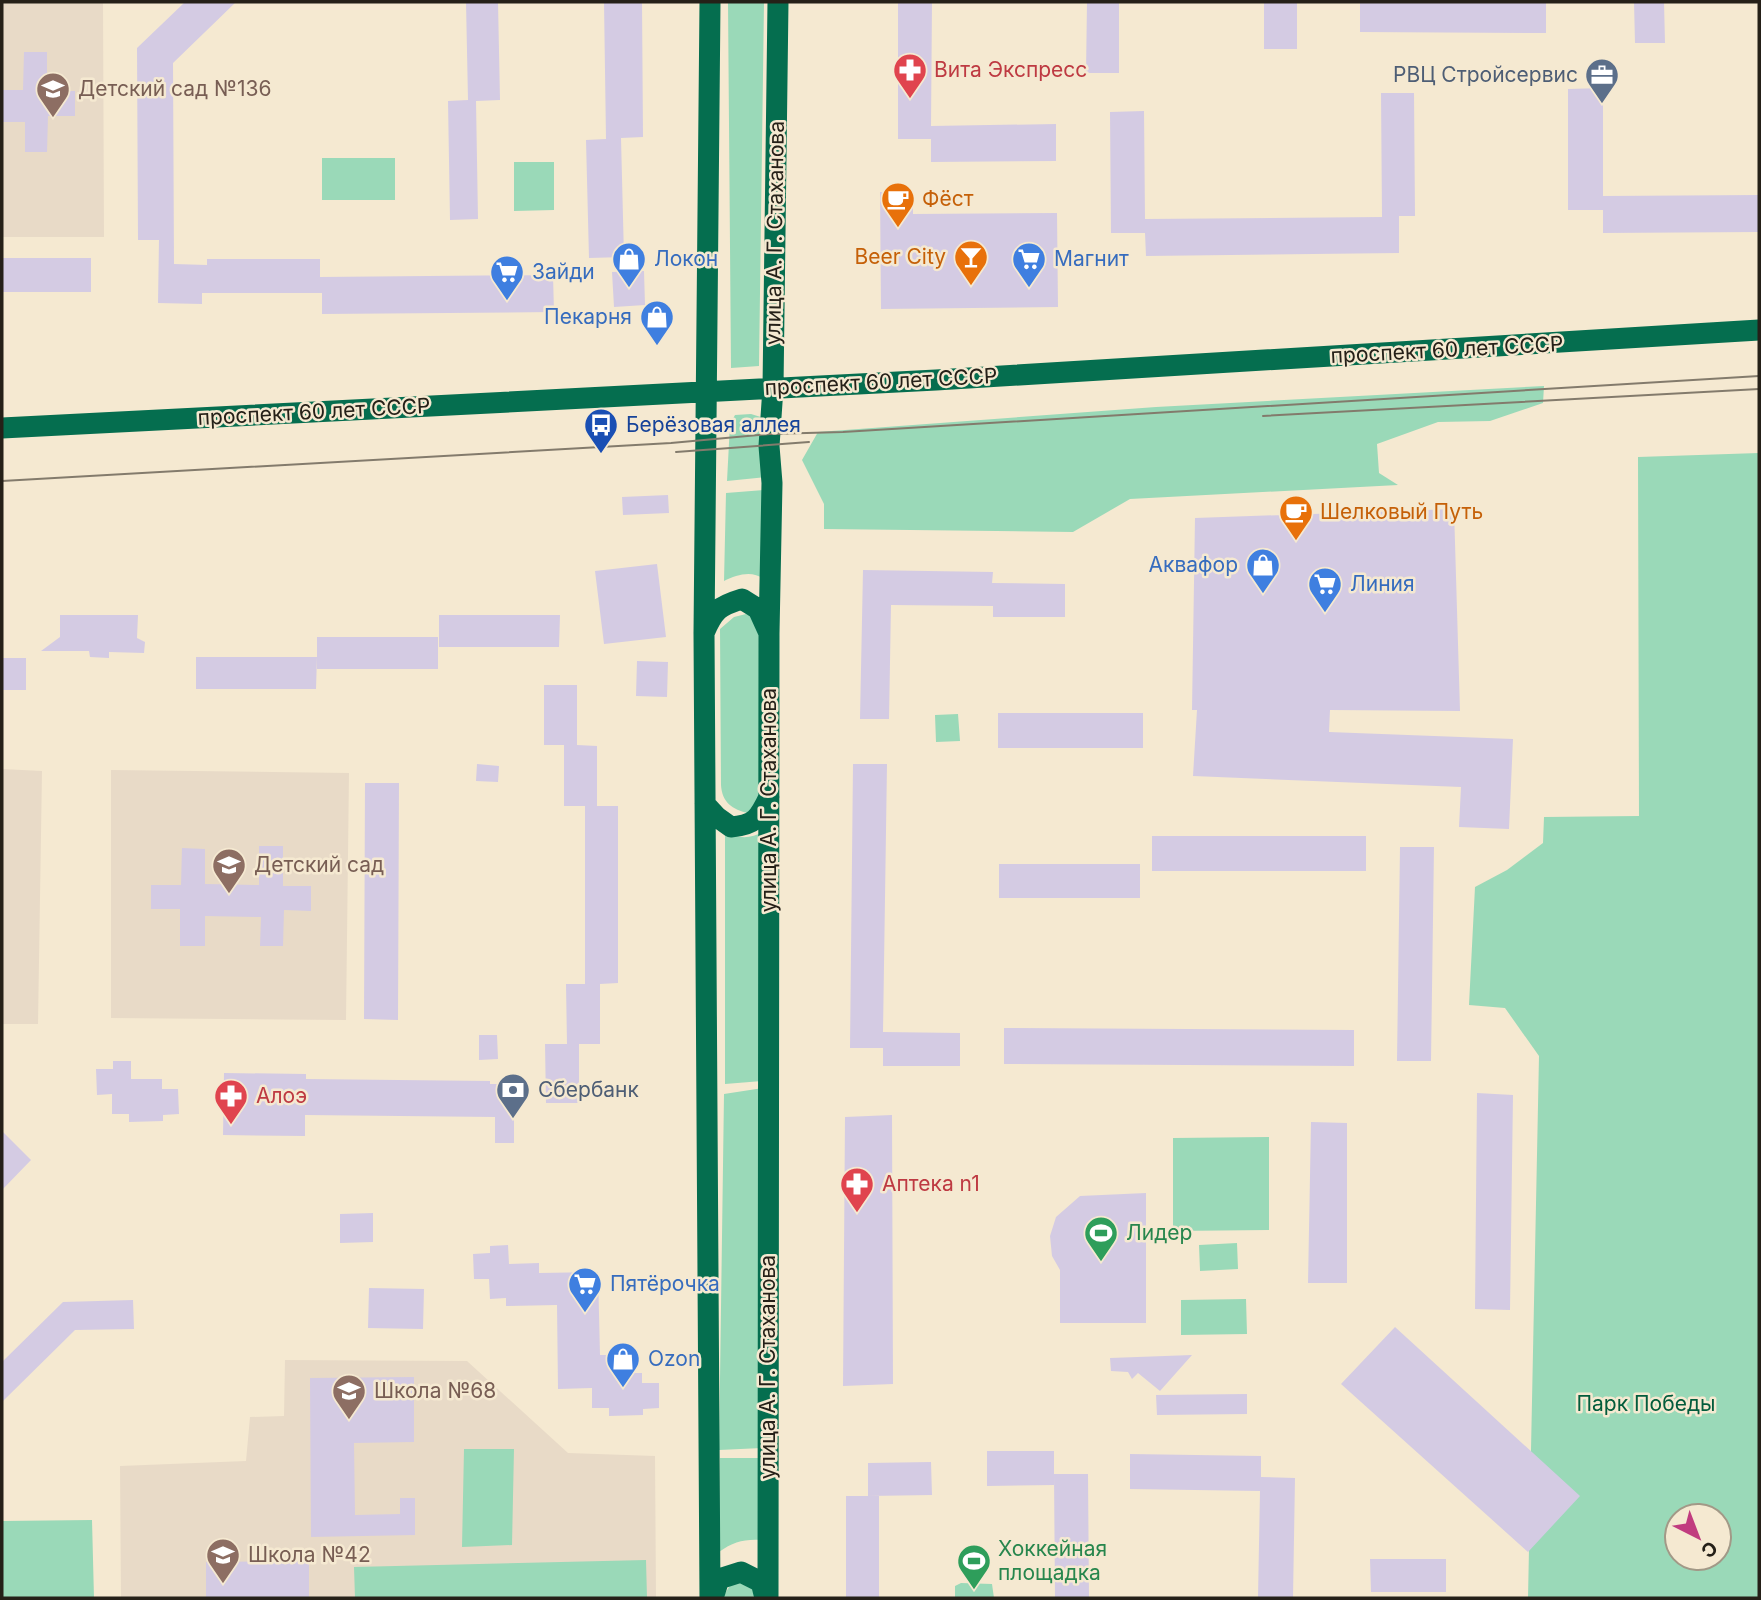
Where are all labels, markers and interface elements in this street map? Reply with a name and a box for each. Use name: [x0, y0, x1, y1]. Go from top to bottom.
pharmacy icon: Вита Экспресс: [891, 51, 929, 100]
office icon: РВЦ Стройсервис: [1583, 56, 1621, 105]
place label: Вита Экспресс: [934, 57, 1087, 82]
place label: РВЦ Стройсервис: [1393, 62, 1578, 87]
school or university icon: Детский сад №136: [34, 70, 72, 119]
place label: Детский сад №136: [78, 76, 272, 101]
street label: улица А. Г. Стаханова: [760, 121, 789, 345]
cafe icon: Фёст: [879, 180, 917, 229]
place label: Фёст: [922, 186, 974, 211]
bar icon: Beer City: [952, 238, 990, 287]
shop icon: Локон: [610, 240, 648, 289]
supermarket icon: Магнит: [1010, 240, 1048, 289]
place label: Beer City: [854, 244, 946, 269]
place label: Локон: [654, 246, 718, 271]
place label: Магнит: [1054, 246, 1129, 271]
supermarket icon: Зайди: [488, 253, 526, 302]
place label: Зайди: [532, 259, 595, 284]
shop icon: Пекарня: [638, 298, 676, 347]
place label: Пекарня: [544, 304, 632, 329]
street label: проспект 60 лет СССР: [1330, 331, 1564, 368]
street label: проспект 60 лет СССР: [764, 363, 998, 400]
street label: проспект 60 лет СССР: [197, 393, 431, 430]
bus stop icon: Берёзовая аллея: [582, 406, 620, 455]
place label: Берёзовая аллея: [626, 412, 801, 437]
cafe icon: Шелковый Путь: [1277, 493, 1315, 542]
place label: Шелковый Путь: [1320, 499, 1483, 524]
shop icon: Аквафор: [1244, 546, 1282, 595]
place label: Аквафор: [1149, 552, 1238, 577]
supermarket icon: Линия: [1306, 565, 1344, 614]
place label: Линия: [1350, 571, 1415, 596]
street label: улица А. Г. Стаханова: [756, 688, 781, 912]
school or university icon: Детский сад: [210, 846, 248, 895]
place label: Детский сад: [254, 852, 384, 877]
bank icon: Сбербанк: [494, 1071, 532, 1120]
pharmacy icon: Алоэ: [212, 1077, 250, 1126]
place label: Сбербанк: [538, 1077, 640, 1102]
place label: Алоэ: [256, 1083, 307, 1108]
pharmacy icon: Аптека n1: [838, 1165, 876, 1214]
place label: Аптека n1: [882, 1171, 980, 1196]
sports icon: Лидер: [1082, 1214, 1120, 1263]
place label: Лидер: [1126, 1220, 1192, 1245]
street label: улица А. Г. Стаханова: [755, 1255, 780, 1479]
supermarket icon: Пятёрочка: [566, 1265, 604, 1314]
place label: Пятёрочка: [610, 1271, 720, 1296]
shop icon: Ozon: [604, 1340, 642, 1389]
place label: Ozon: [648, 1346, 700, 1371]
school or university icon: Школа №68: [330, 1372, 368, 1421]
place label: Школа №68: [374, 1378, 496, 1403]
park label: Парк Победы: [1576, 1391, 1716, 1416]
north arrow: [1663, 1502, 1733, 1572]
school or university icon: Школа №42: [204, 1536, 242, 1585]
place label: Хоккейная площадка: [998, 1536, 1107, 1585]
text: С: [1696, 1536, 1722, 1563]
place label: Школа №42: [248, 1542, 371, 1567]
sports icon: Хоккейная площадка: [955, 1542, 993, 1591]

